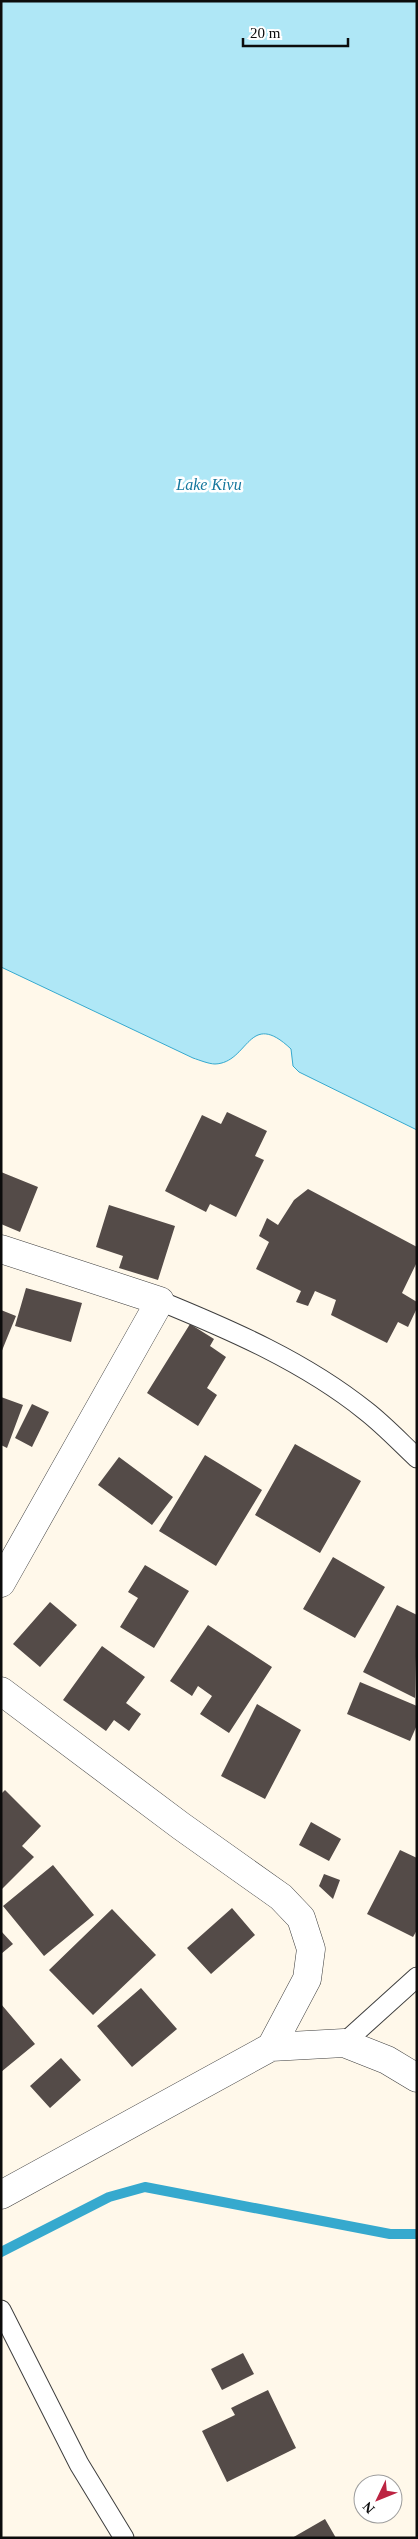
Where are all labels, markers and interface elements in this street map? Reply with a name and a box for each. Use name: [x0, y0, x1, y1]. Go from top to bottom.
scale bar: [243, 15, 348, 47]
text: 20 m: [250, 25, 281, 41]
water label: Lake Kivu: [175, 476, 242, 493]
north arrow: [353, 2474, 403, 2524]
text: N: [360, 2499, 378, 2516]

